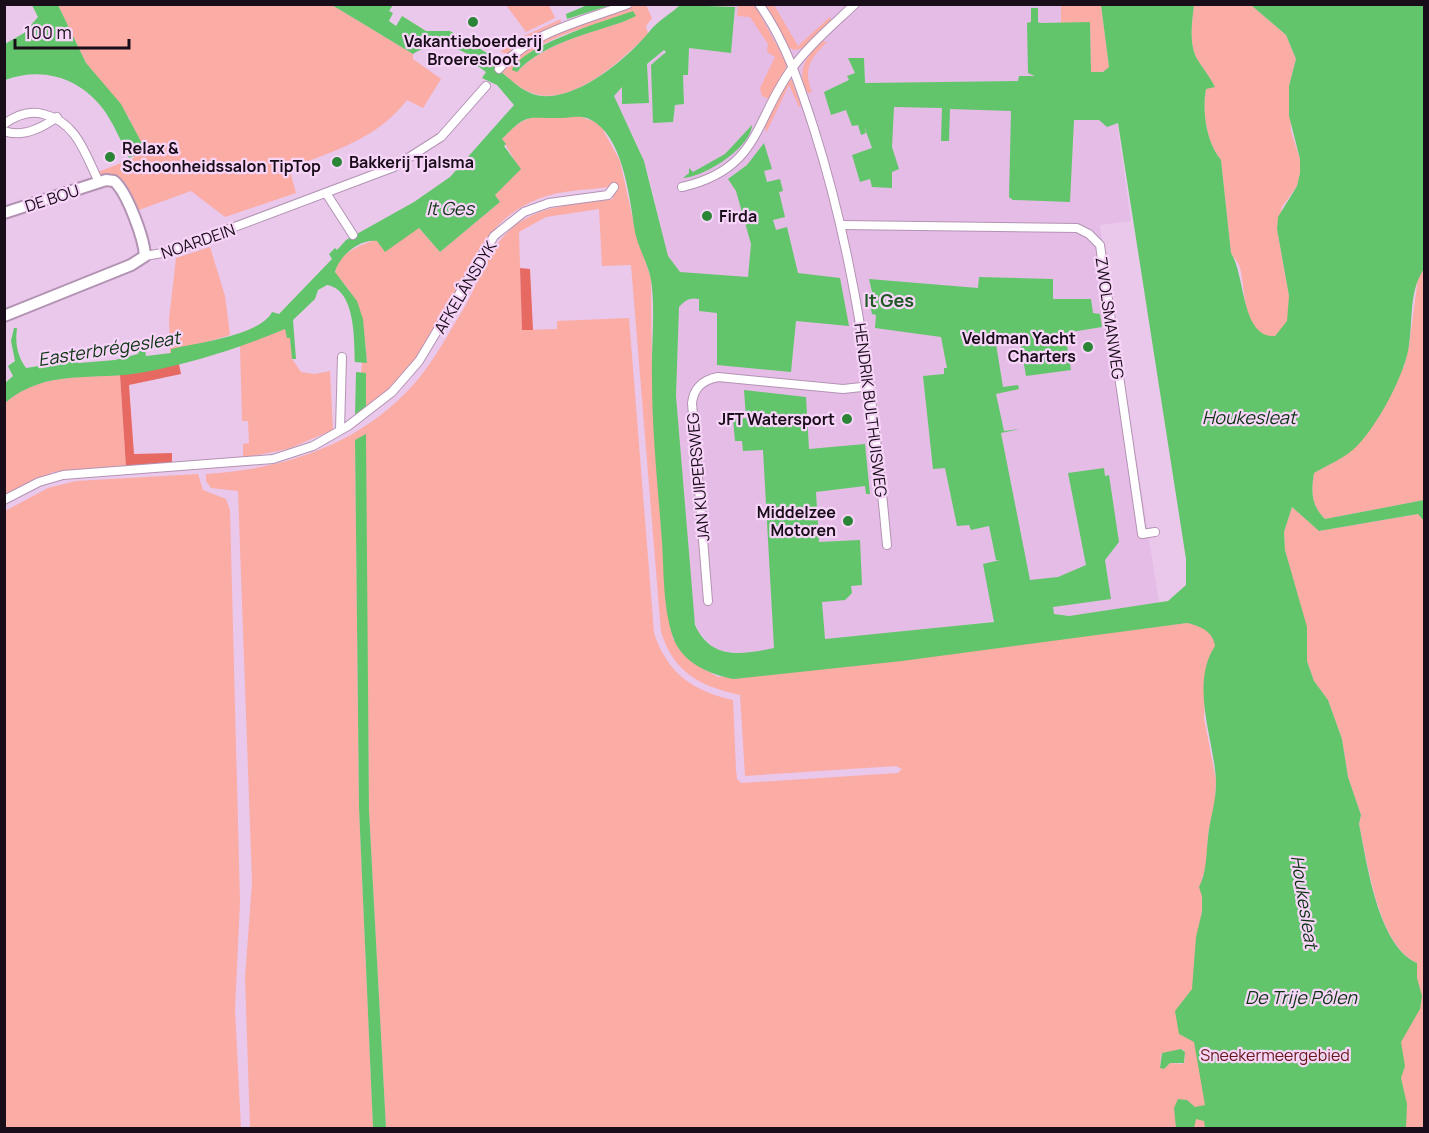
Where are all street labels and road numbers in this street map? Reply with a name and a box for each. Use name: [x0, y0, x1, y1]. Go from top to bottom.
street label: DE BOU: [22, 179, 82, 217]
street label: NOARDEIN: [158, 218, 238, 264]
street label: AFKELÂNSDYK: [429, 236, 502, 337]
street label: ZWOLSMANWEG: [1091, 255, 1129, 381]
street label: HENDRIK BULTHUISWEG: [849, 322, 893, 498]
street label: JAN KUIPERSWEG: [681, 412, 715, 542]

